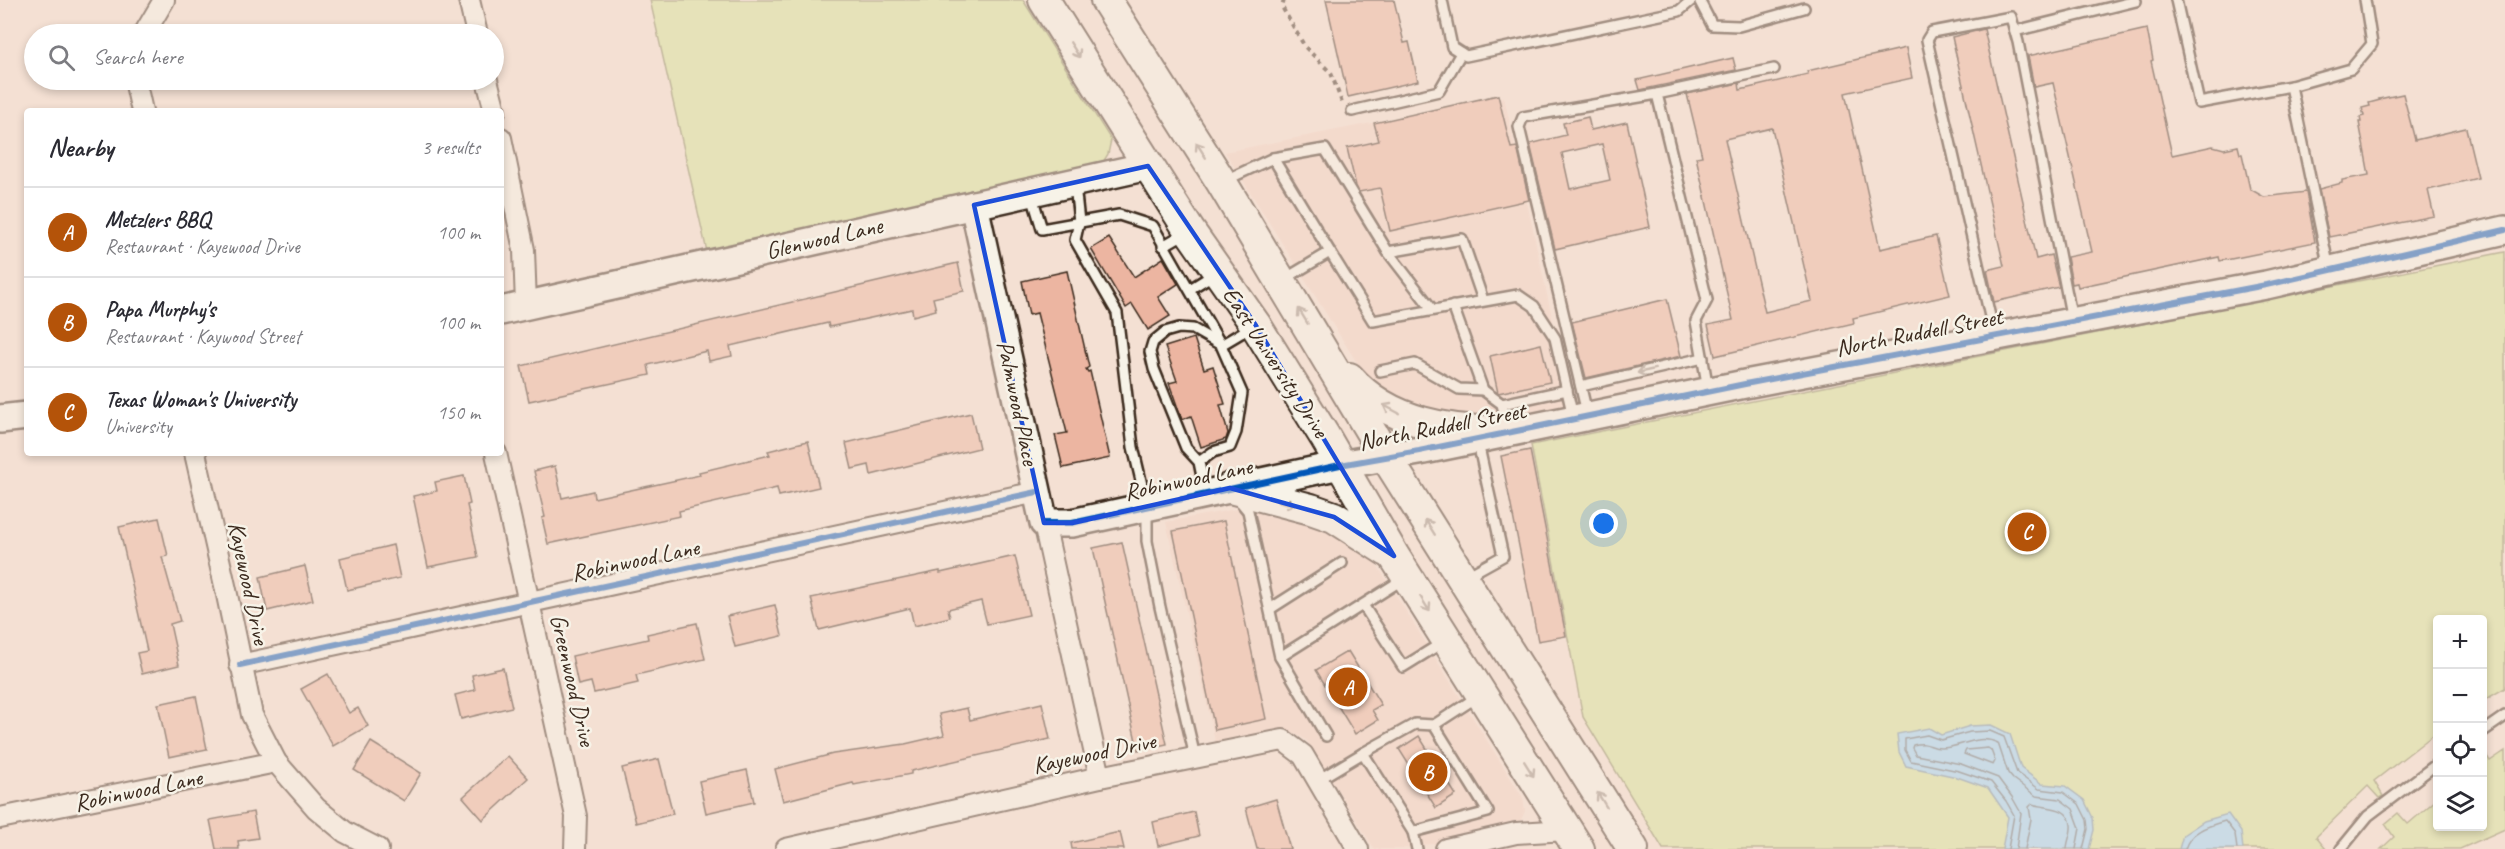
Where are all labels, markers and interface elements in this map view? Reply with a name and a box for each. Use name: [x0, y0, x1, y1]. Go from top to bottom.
search box: [24, 24, 504, 90]
icon: search: [45, 41, 78, 74]
one-way arrow: [1069, 41, 1082, 58]
text: Search here: [93, 43, 183, 71]
text: Nearby: [48, 131, 113, 164]
text: 3 results: [421, 135, 480, 160]
one-way arrow: [1194, 142, 1206, 159]
text: Metzlers BBQ: [105, 206, 210, 234]
street label: Glenwood Lane: [763, 210, 887, 266]
text: A: [62, 220, 73, 245]
text: 100 m: [437, 220, 480, 245]
text: Restaurant · Kayewood Drive: [105, 234, 300, 259]
street label: East University Drive: [1216, 281, 1337, 445]
text: Papa Murphy's: [105, 296, 215, 324]
street label: North Ruddell Street: [1833, 301, 2007, 363]
one-way arrow: [1296, 308, 1308, 325]
text: B: [62, 310, 73, 335]
text: 100 m: [437, 310, 480, 335]
text: Restaurant · Kaywood Street: [105, 324, 301, 349]
street label: Palmwood Place: [990, 338, 1046, 470]
one-way arrow: [1637, 366, 1656, 378]
text: Texas Woman's University: [105, 386, 296, 414]
street label: North Ruddell Street: [1356, 395, 1530, 457]
text: C: [63, 400, 72, 425]
text: 150 m: [437, 400, 480, 425]
one-way arrow: [1382, 403, 1400, 414]
text: University: [105, 414, 172, 439]
street label: Robinwood Lane: [1121, 450, 1257, 507]
one-way arrow: [1276, 497, 1295, 509]
your location: [1589, 509, 1618, 538]
pin: C: [2008, 510, 2046, 554]
street label: Kayewood Drive: [221, 519, 277, 649]
one-way arrow: [1424, 519, 1436, 536]
street label: Robinwood Lane: [568, 531, 704, 588]
one-way arrow: [1419, 595, 1431, 612]
street label: Greenwood Drive: [543, 611, 603, 751]
map controls: [2433, 615, 2487, 831]
button: +: [2433, 615, 2487, 669]
pin: A: [1328, 664, 1368, 710]
button: −: [2433, 669, 2487, 723]
button: locate: [2433, 723, 2487, 777]
street label: Kayewood Drive: [1030, 725, 1160, 781]
pin: B: [1408, 750, 1448, 794]
one-way arrow: [1523, 760, 1535, 777]
street label: Robinwood Lane: [71, 761, 207, 818]
button: layers: [2433, 777, 2487, 831]
one-way arrow: [1596, 792, 1608, 808]

